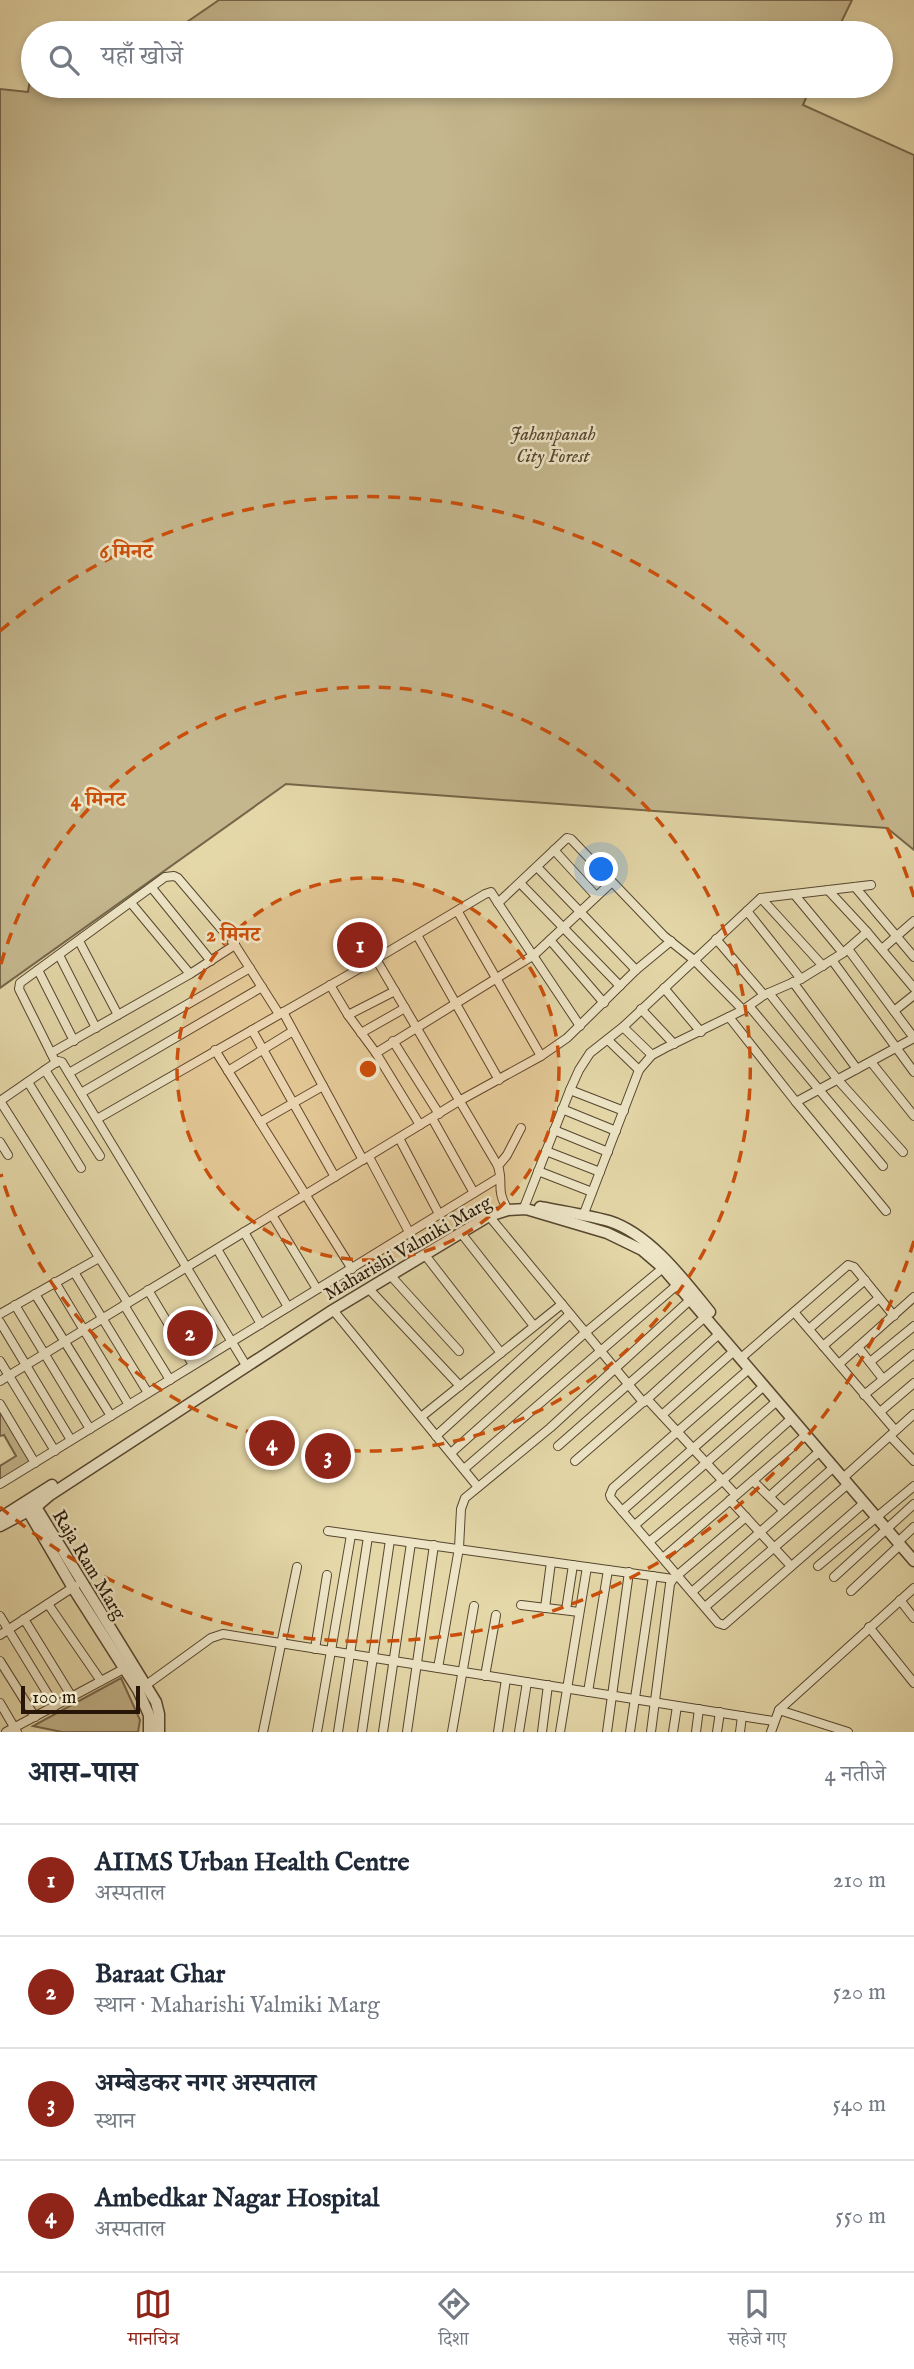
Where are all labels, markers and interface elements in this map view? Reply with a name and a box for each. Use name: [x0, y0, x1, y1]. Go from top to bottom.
search box: [21, 21, 893, 98]
text: यहाँ खोजें: [101, 40, 183, 73]
icon: search: [45, 41, 83, 79]
park label: Jahanpanah City Forest: [510, 423, 596, 469]
text: 6 मिनट: [99, 539, 154, 566]
text: 4 मिनट: [71, 787, 127, 814]
your location: [584, 852, 618, 886]
pin: 1: [337, 919, 383, 971]
text: 2 मिनट: [206, 922, 262, 949]
centre of rings: [356, 1057, 380, 1081]
street label: Maharishi Valmiki Marg: [320, 1191, 497, 1307]
pin: 2: [167, 1307, 213, 1359]
pin: 4: [249, 1417, 295, 1469]
pin: 3: [305, 1430, 351, 1482]
street label: Raja Ram Marg: [46, 1506, 131, 1625]
scale bar: [21, 1683, 140, 1715]
text: 100 m: [32, 1686, 76, 1710]
text: आस-पास: [28, 1755, 137, 1793]
text: 4 नतीजे: [824, 1760, 886, 1789]
text: AIIMS Urban Health Centre: [95, 1846, 409, 1879]
text: 1: [47, 1866, 55, 1895]
text: 210 m: [833, 1866, 886, 1895]
text: अस्पताल: [95, 1879, 165, 1908]
text: Baraat Ghar: [95, 1958, 225, 1991]
text: 2: [46, 1978, 56, 2007]
text: 520 m: [833, 1978, 886, 2007]
text: स्थान · Maharishi Valmiki Marg: [95, 1991, 380, 2020]
text: अम्बेडकर नगर अस्पताल: [95, 2067, 316, 2100]
text: 3: [47, 2090, 55, 2119]
text: 540 m: [832, 2090, 886, 2119]
text: स्थान: [95, 2107, 135, 2136]
text: Ambedkar Nagar Hospital: [95, 2182, 379, 2215]
text: 4: [45, 2202, 57, 2231]
text: 550 m: [835, 2202, 886, 2231]
text: अस्पताल: [95, 2215, 165, 2244]
tab: मानचित्र: [128, 2285, 179, 2357]
tab: दिशा: [435, 2285, 473, 2357]
tab: सहेजे गए: [728, 2285, 786, 2357]

